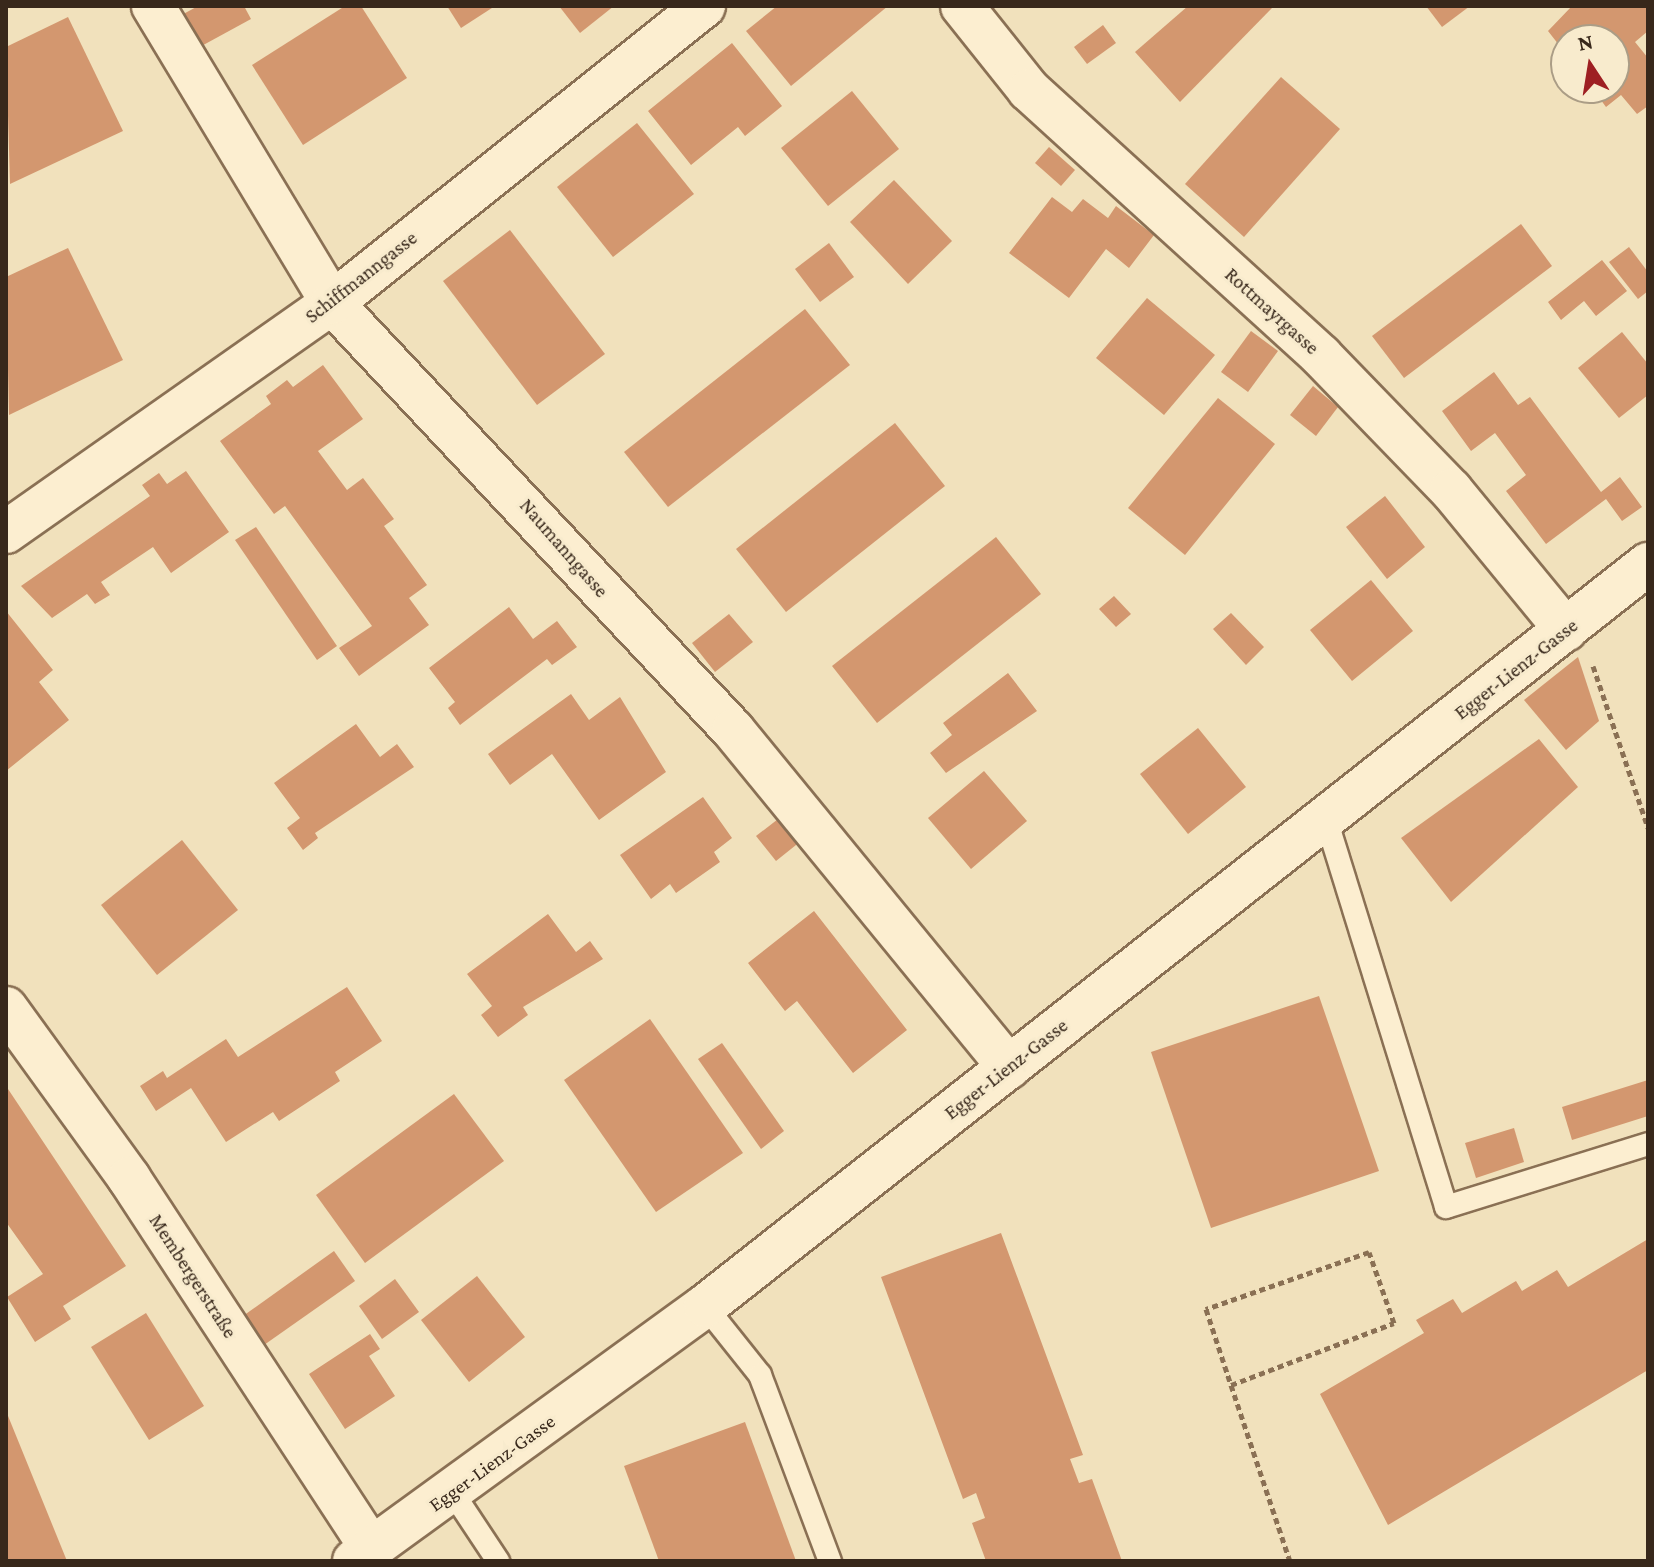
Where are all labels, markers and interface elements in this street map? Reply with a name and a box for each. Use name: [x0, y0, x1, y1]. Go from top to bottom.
north arrow: [1550, 24, 1630, 104]
text: N: [1575, 28, 1595, 56]
street label: Schiffmanngasse: [300, 226, 422, 328]
street label: Rottmayrgasse: [1220, 262, 1324, 360]
street label: Naumanngasse: [515, 494, 613, 602]
street label: Egger-Lienz-Gasse: [1449, 613, 1583, 725]
street label: Egger-Lienz-Gasse: [939, 1013, 1073, 1125]
street label: Membergerstraße: [144, 1210, 242, 1342]
street label: Egger-Lienz-Gasse: [424, 1409, 560, 1517]

